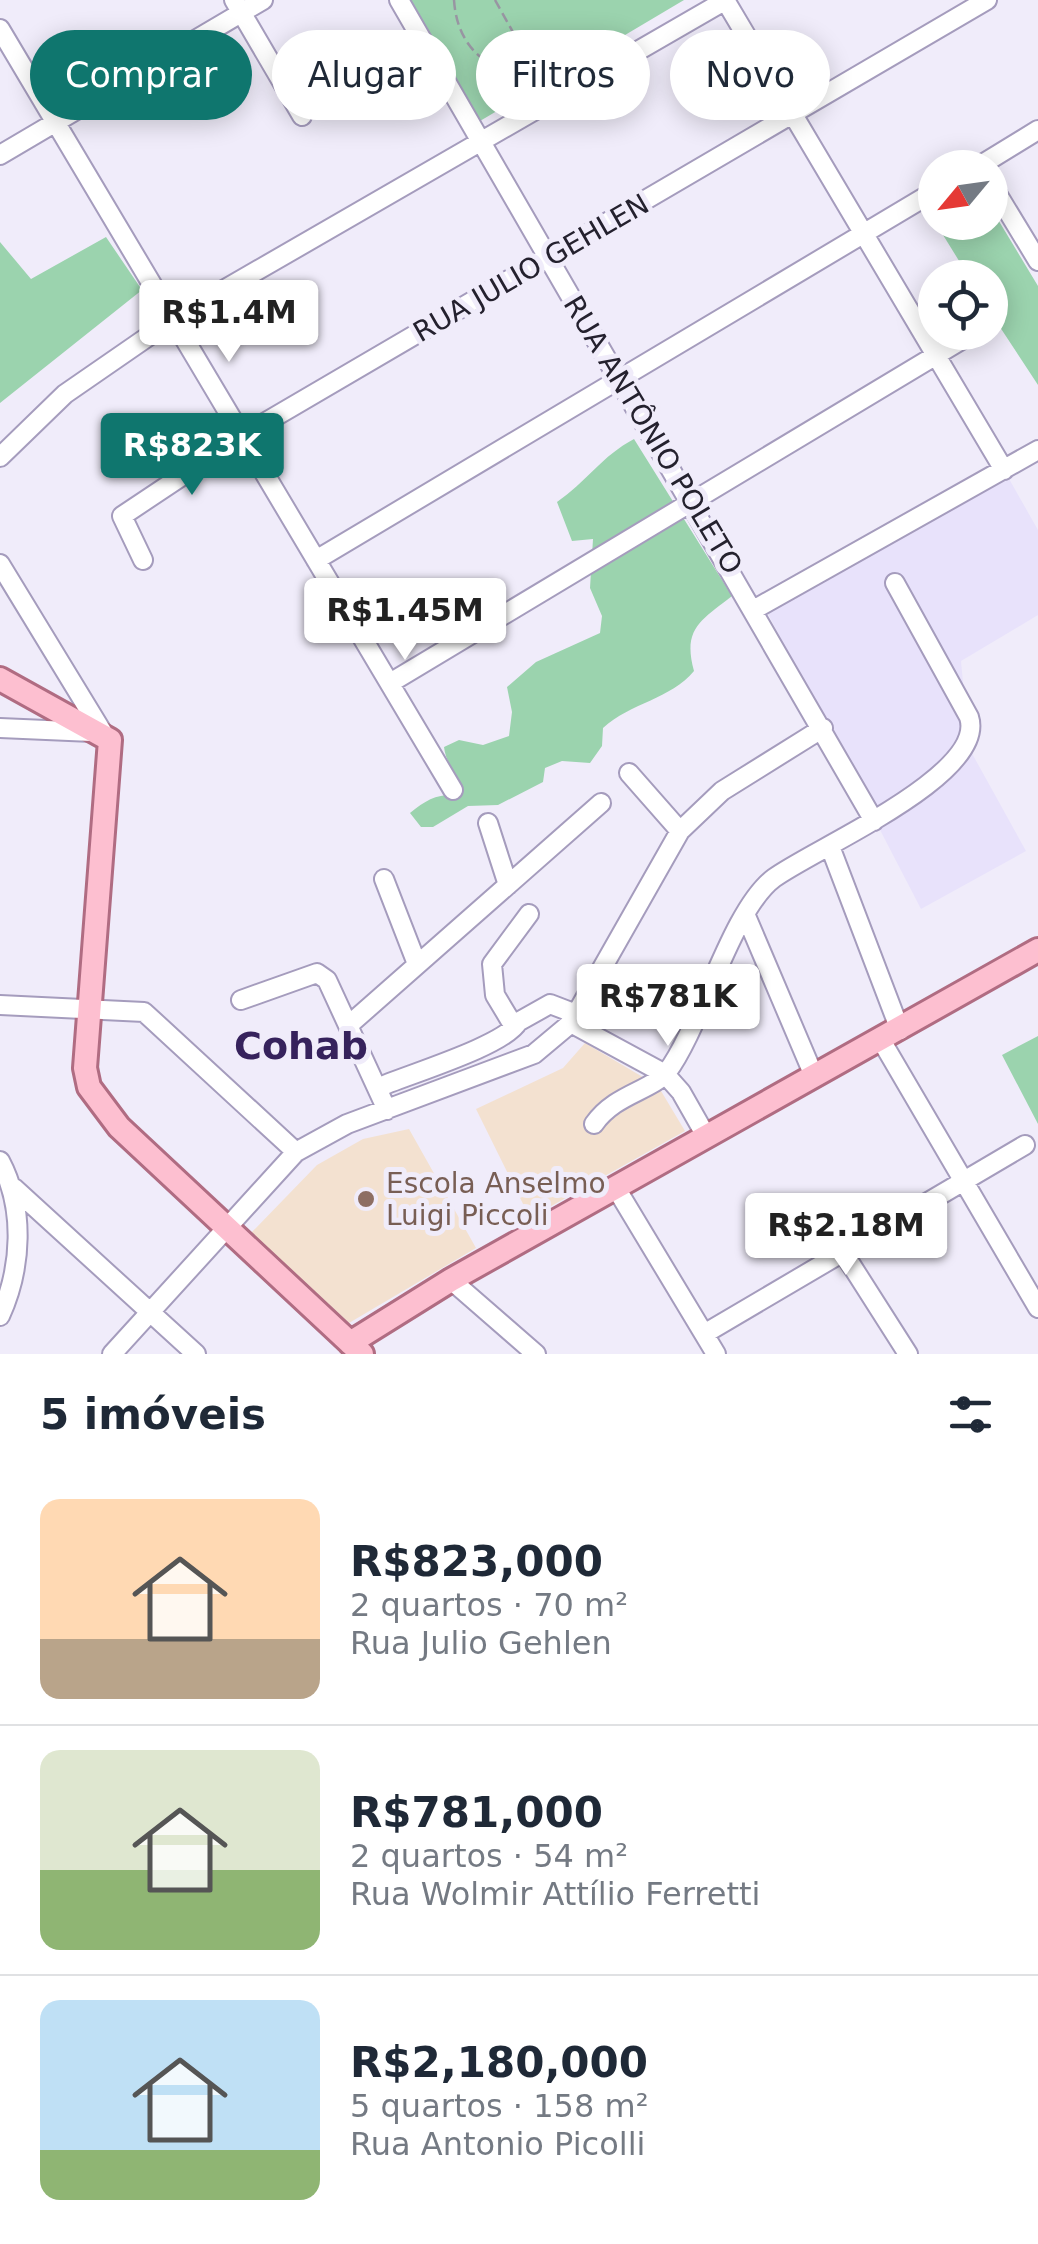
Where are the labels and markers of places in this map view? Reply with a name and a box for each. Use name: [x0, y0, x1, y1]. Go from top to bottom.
pin: R$1.4M: [148, 280, 310, 365]
pin: R$823K: [111, 413, 273, 498]
pin: R$1.45M: [313, 578, 497, 663]
pin: R$781K: [587, 964, 749, 1049]
place label: Escola Anselmo Luigi Piccoli: [386, 1167, 606, 1232]
marker: Escola Anselmo Luigi Piccoli: [355, 1188, 377, 1210]
pin: R$2.18M: [754, 1193, 938, 1278]

